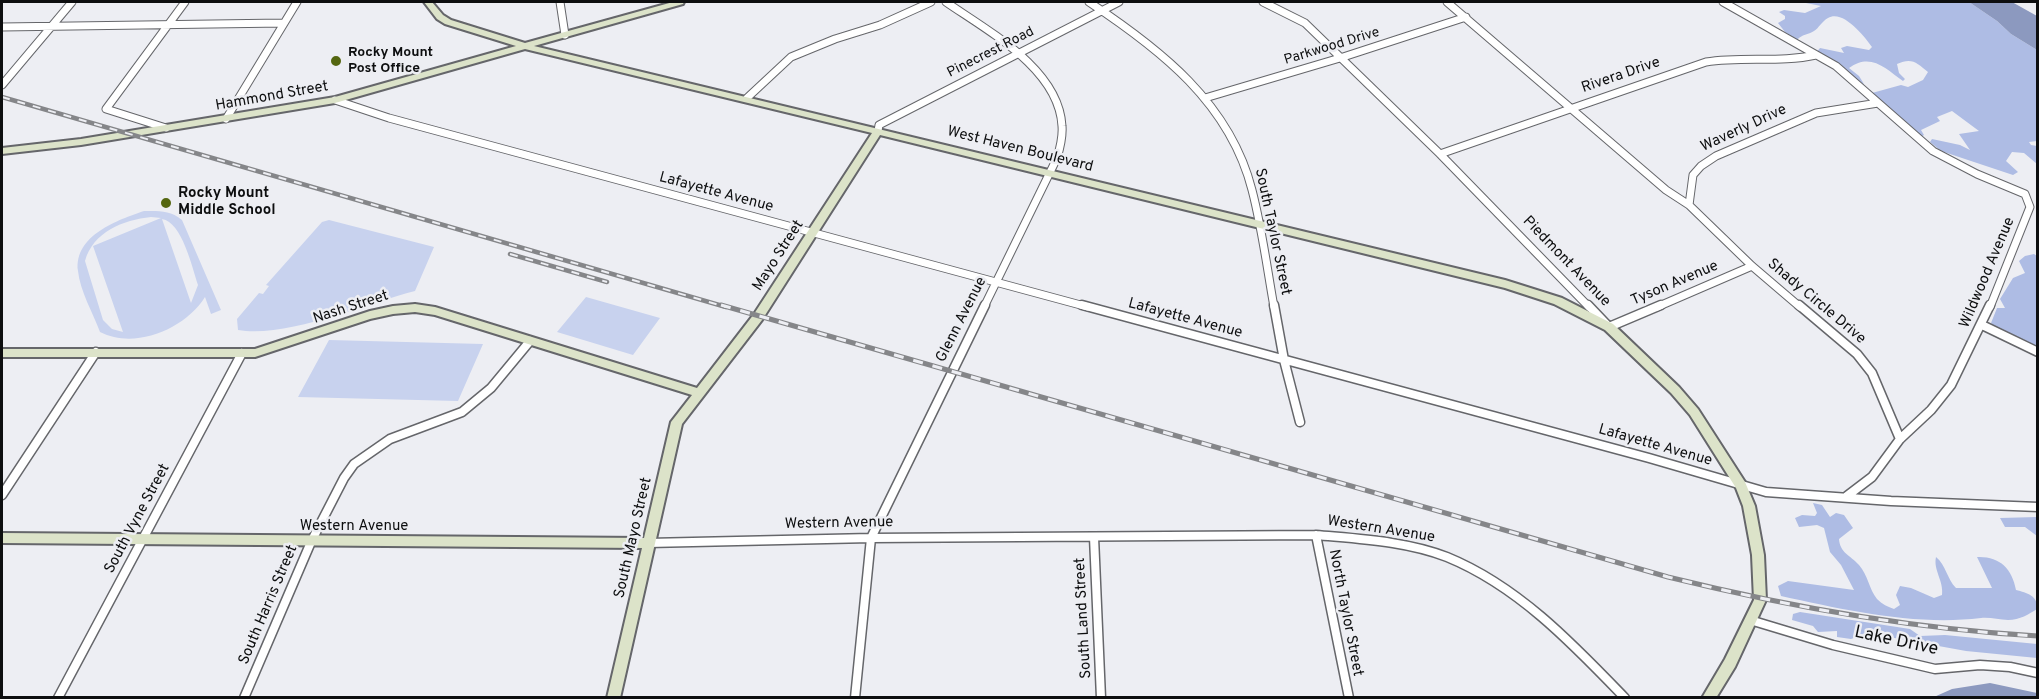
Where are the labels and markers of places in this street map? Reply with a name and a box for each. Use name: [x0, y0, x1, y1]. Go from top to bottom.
place label: Rocky Mount Post Office: [348, 45, 433, 78]
marker: Rocky Mount Post Office: [329, 54, 343, 68]
place label: Rocky Mount Middle School: [178, 185, 276, 220]
marker: Rocky Mount Middle School: [159, 196, 173, 210]

